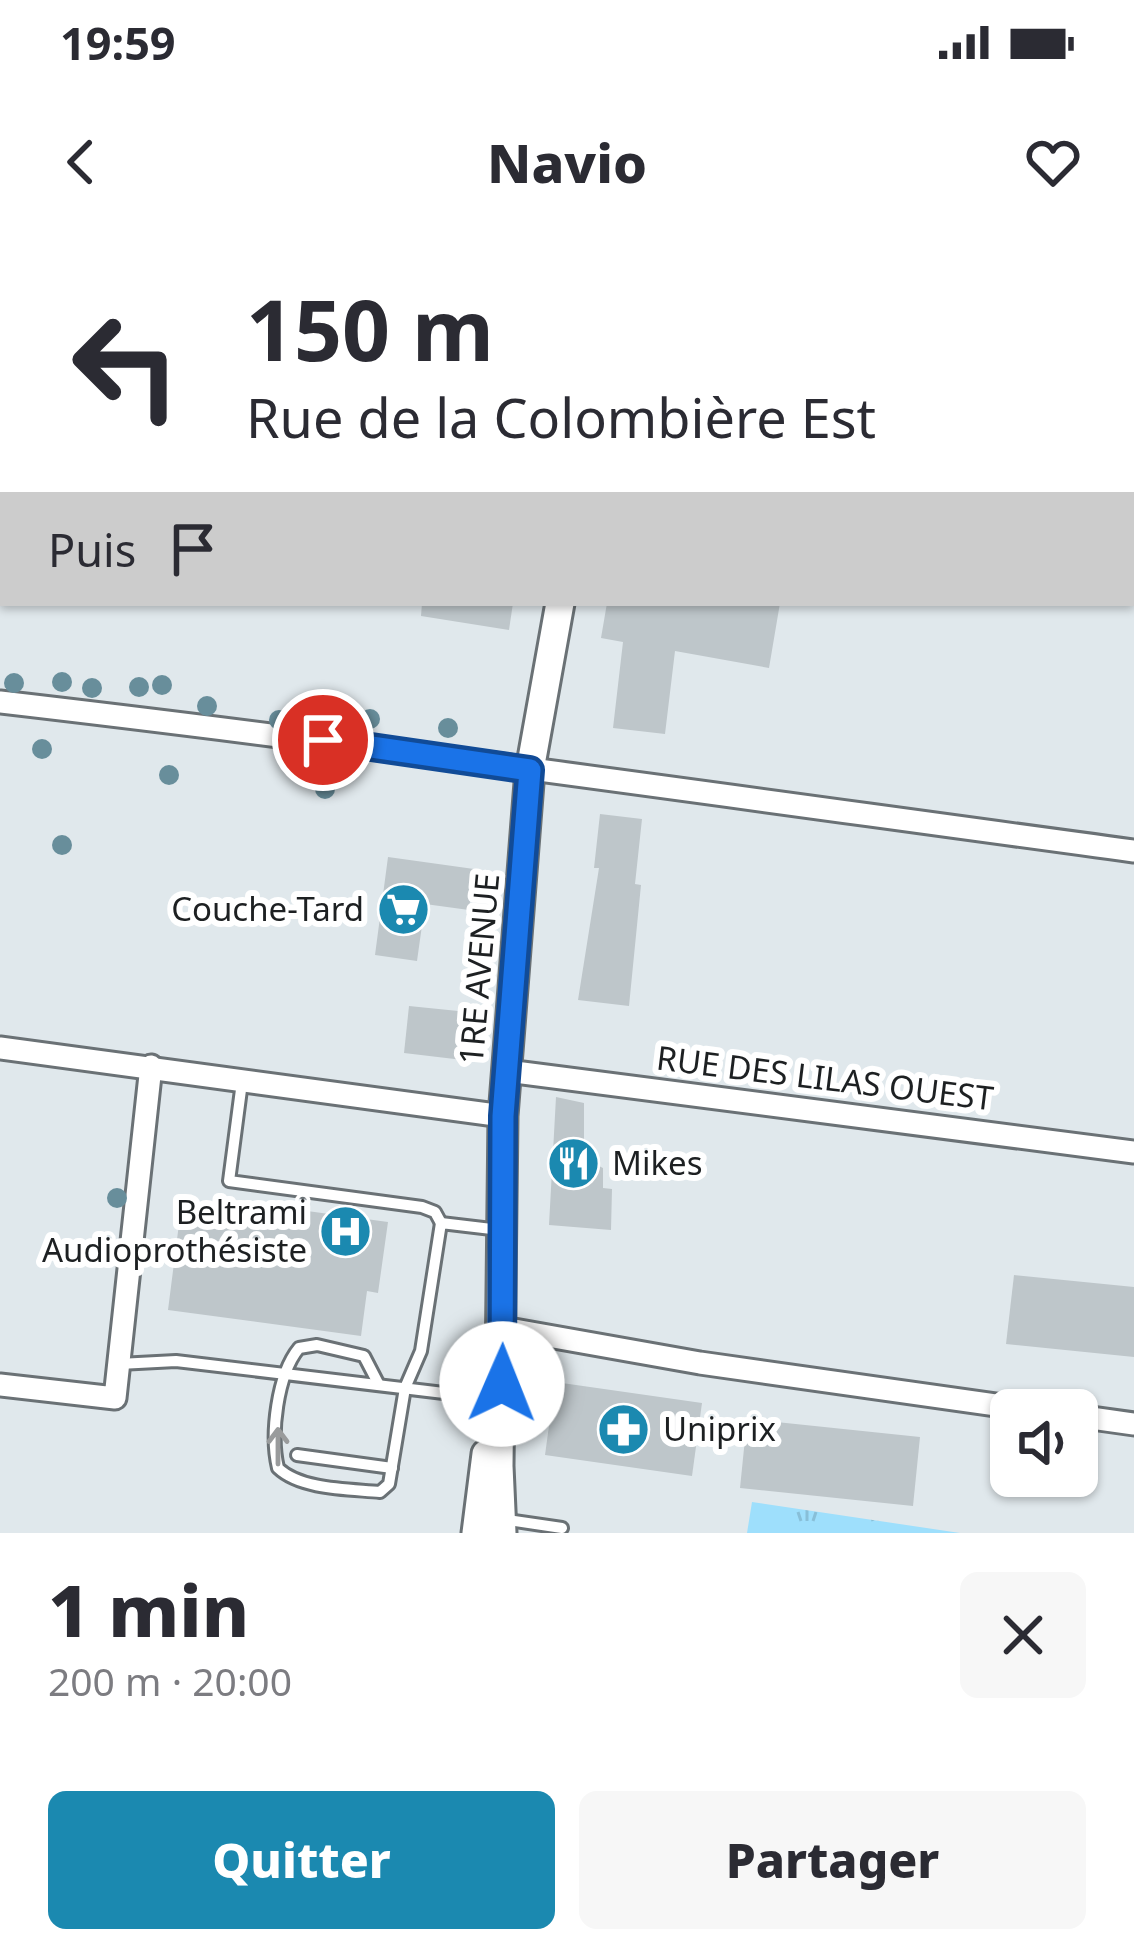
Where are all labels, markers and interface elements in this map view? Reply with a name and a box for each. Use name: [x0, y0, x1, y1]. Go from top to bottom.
text: 19:59: [60, 12, 176, 73]
text: Navio: [487, 125, 647, 199]
icon: back: [48, 129, 114, 195]
icon: heart: [1020, 129, 1086, 195]
text: 150 m: [246, 271, 494, 386]
icon: left: [48, 288, 204, 444]
text: Rue de la Colombière Est: [246, 380, 876, 454]
icon: arrive: [160, 516, 226, 582]
text: Puis: [48, 519, 136, 580]
pin: [272, 689, 374, 791]
icon: arrive: [290, 707, 356, 773]
street label: 1RE AVENUE: [448, 871, 509, 1066]
supermarket icon: Couche-Tard: [375, 881, 431, 937]
place label: Couche-Tard: [171, 886, 364, 931]
street label: RUE DES LILAS OUEST: [654, 1035, 996, 1120]
restaurant icon: Mikes: [545, 1135, 601, 1191]
place label: Mikes: [612, 1140, 703, 1185]
place label: Beltrami Audioprothésiste: [42, 1189, 307, 1272]
hospital icon: Beltrami Audioprothésiste: [318, 1203, 374, 1259]
position arrow: [439, 1321, 565, 1447]
map controls: [990, 1389, 1098, 1497]
button: sound: [990, 1389, 1098, 1497]
pharmacy icon: Uniprix: [596, 1401, 652, 1457]
place label: Uniprix: [663, 1406, 776, 1451]
one-way arrow: [267, 1427, 289, 1466]
text: 1 min: [48, 1560, 249, 1658]
button: close: [960, 1572, 1086, 1698]
text: 200 m · 20:00: [48, 1654, 292, 1707]
button: Quitter: [48, 1791, 555, 1929]
button: Partager: [579, 1791, 1086, 1929]

